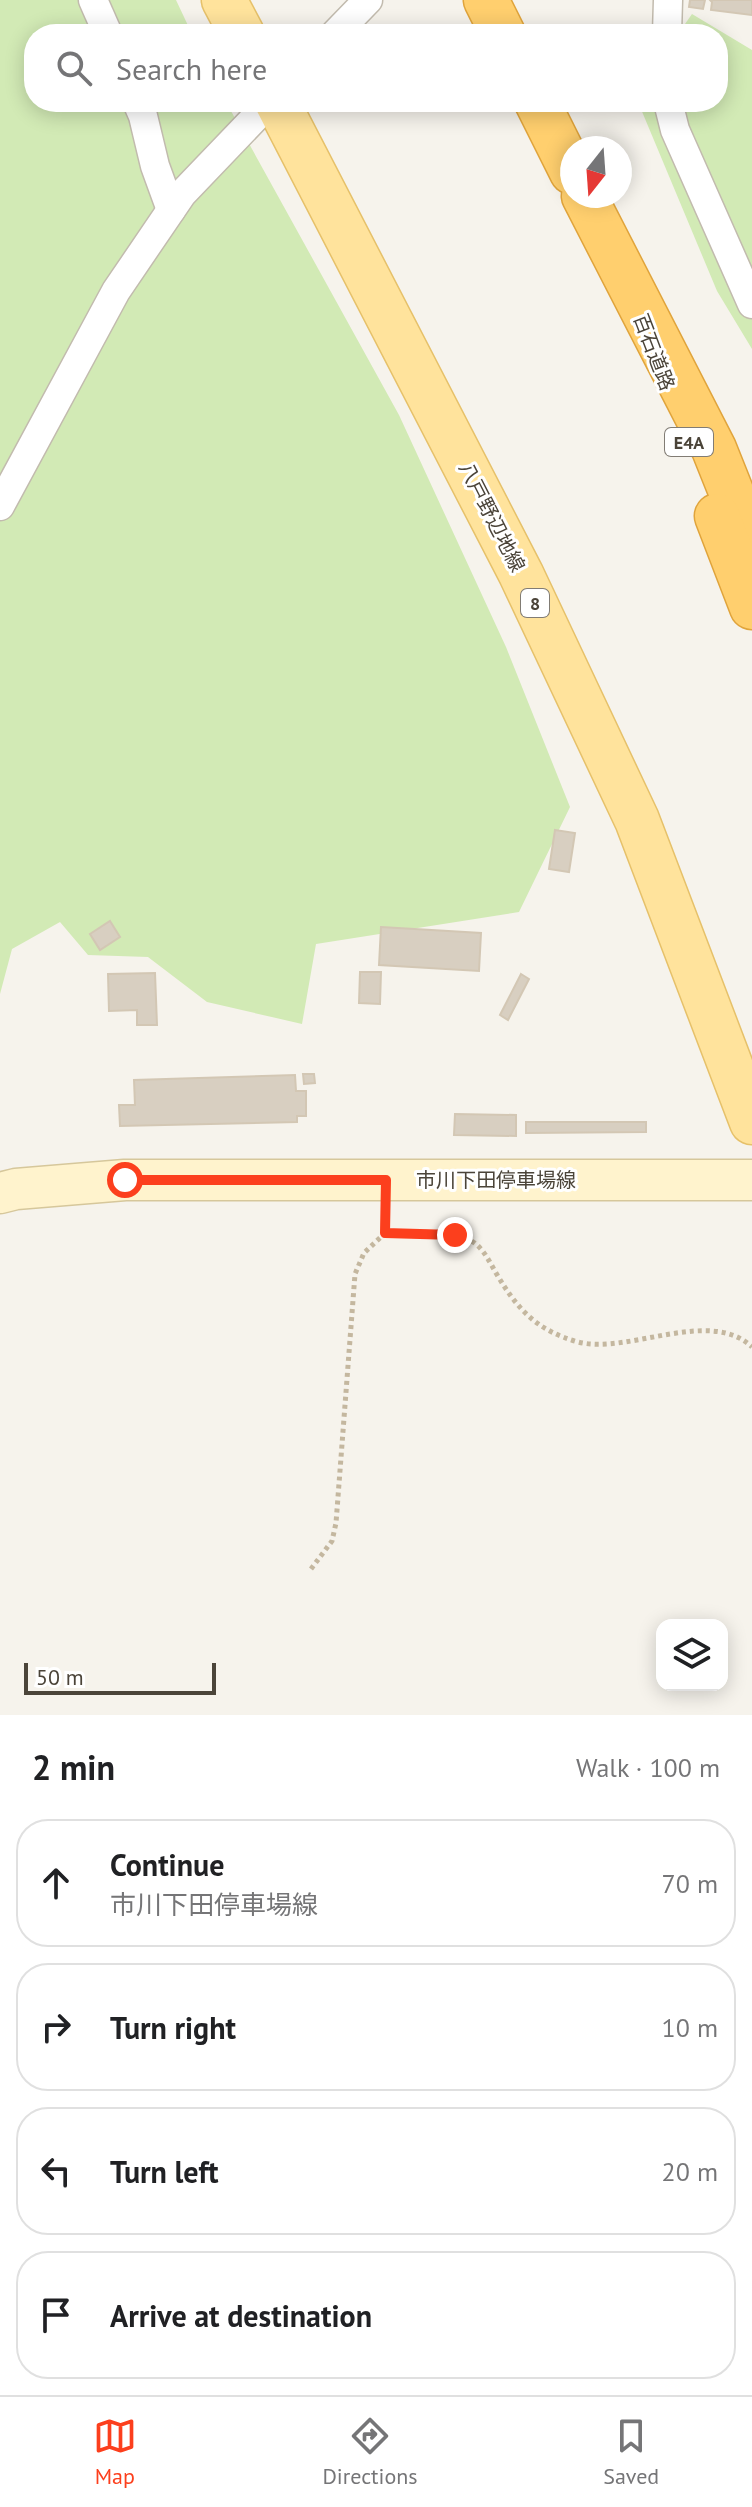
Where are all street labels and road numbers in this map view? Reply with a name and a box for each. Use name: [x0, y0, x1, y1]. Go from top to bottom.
street label: 百石道路: [628, 310, 680, 394]
road number: E4A: [665, 428, 713, 456]
street label: 八戸野辺地線: [453, 458, 531, 576]
road number: 8: [521, 589, 549, 617]
street label: 市川下田停車場線: [416, 1167, 576, 1193]

